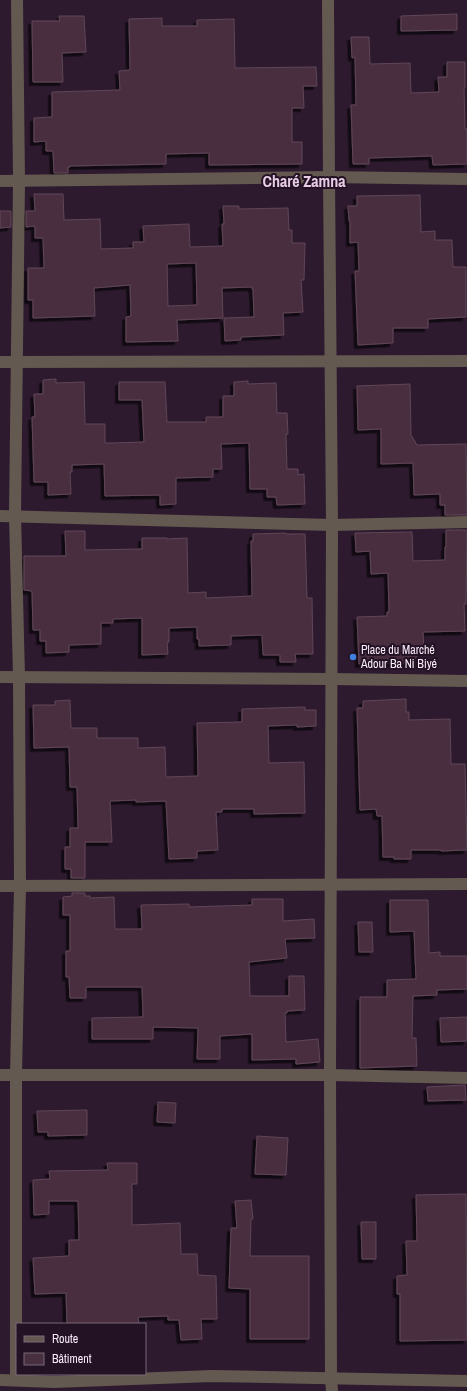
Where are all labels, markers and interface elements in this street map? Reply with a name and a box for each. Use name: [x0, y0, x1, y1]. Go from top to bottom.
district label: Charé Zamna: [262, 170, 346, 192]
place label: Place du Marché Adour Ba Ni Biyé: [360, 642, 437, 672]
marker: Place du Marché Adour Ba Ni Biyé: [348, 652, 358, 662]
legend: [16, 1323, 146, 1375]
text: Route: [52, 1331, 78, 1347]
text: Bâtiment: [52, 1351, 92, 1367]

